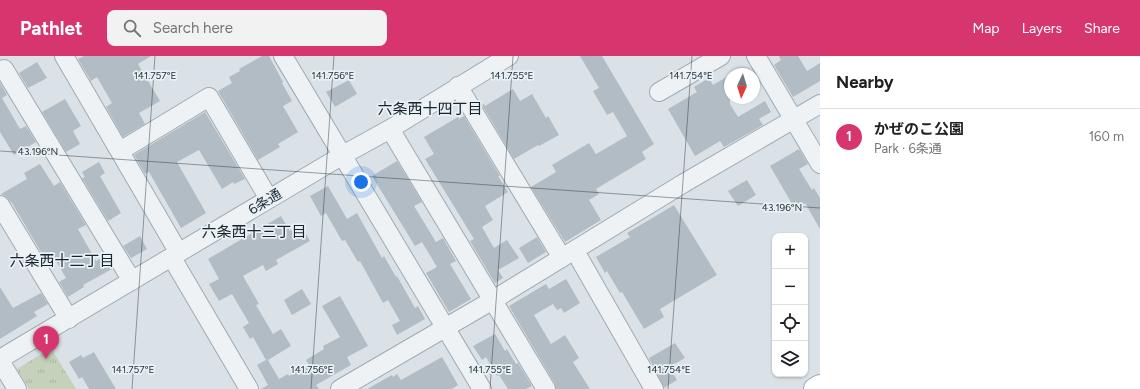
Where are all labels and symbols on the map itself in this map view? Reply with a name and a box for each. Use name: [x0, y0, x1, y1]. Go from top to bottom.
north arrow: [724, 68, 760, 104]
text: 141.757°E: [134, 69, 176, 82]
text: 141.756°E: [312, 69, 355, 82]
text: 141.755°E: [490, 69, 534, 82]
text: 141.754°E: [669, 69, 713, 82]
district label: 六条西十四丁目: [377, 100, 483, 118]
text: 43.196°N: [18, 145, 58, 158]
your location: [351, 172, 371, 192]
street label: 6条通: [245, 185, 285, 219]
text: 43.196°N: [762, 201, 802, 214]
district label: 六条西十三丁目: [201, 223, 307, 241]
district label: 六条西十二丁目: [9, 252, 115, 270]
pin: 1: [33, 326, 59, 359]
text: 141.757°E: [112, 363, 154, 376]
text: 141.756°E: [291, 363, 334, 376]
text: 141.755°E: [468, 363, 512, 376]
text: 141.754°E: [647, 363, 691, 376]

